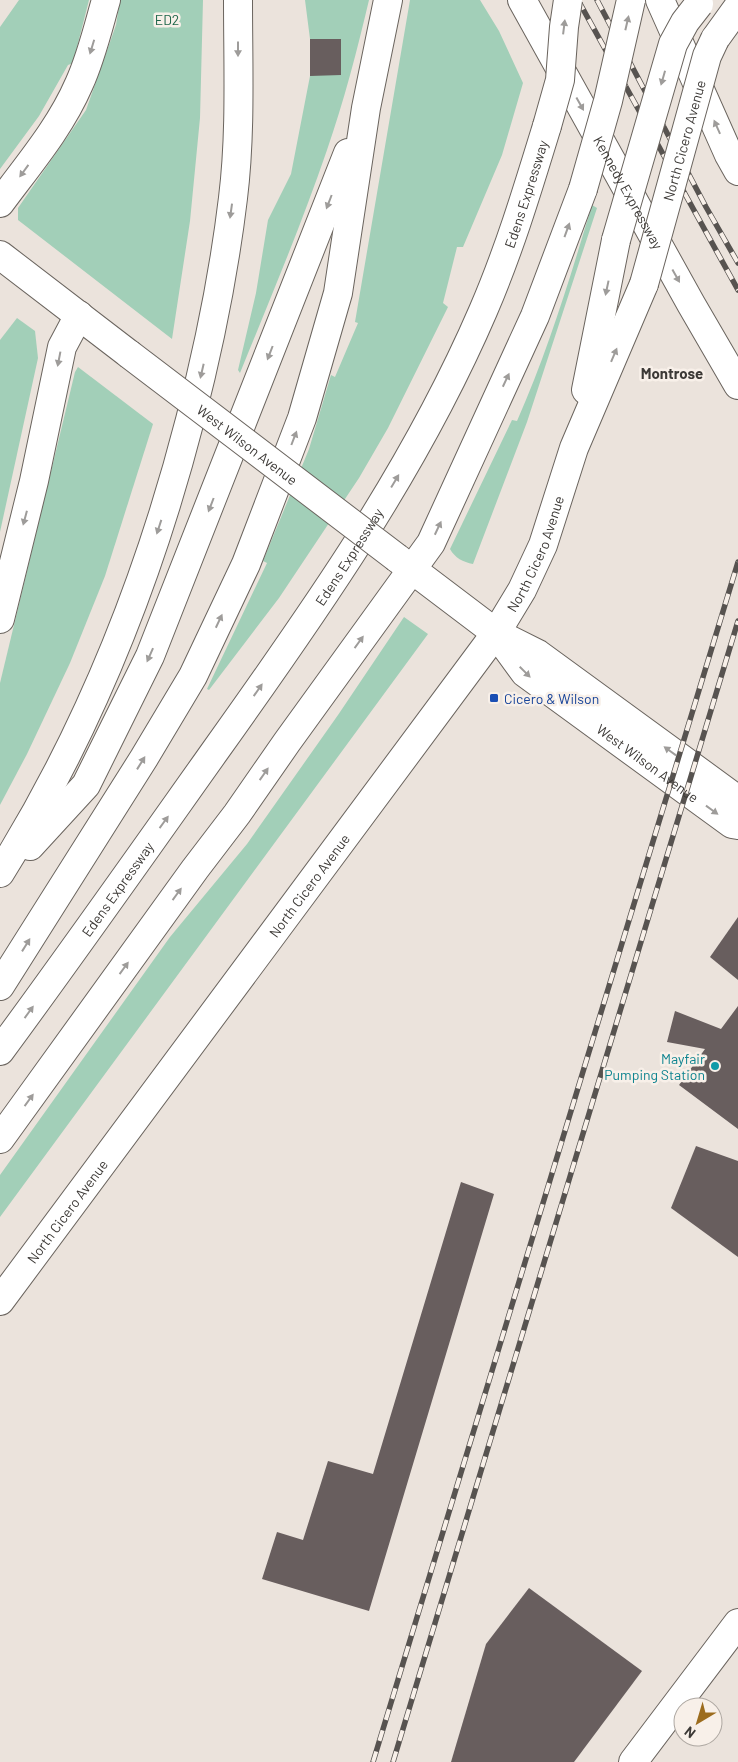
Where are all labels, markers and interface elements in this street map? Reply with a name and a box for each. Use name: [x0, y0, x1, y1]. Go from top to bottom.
park label: ED2: [155, 11, 179, 28]
one-way arrow: [623, 16, 631, 31]
one-way arrow: [560, 18, 568, 34]
one-way arrow: [88, 39, 96, 54]
one-way arrow: [234, 41, 242, 57]
one-way arrow: [658, 71, 666, 86]
street label: North Cicero Avenue: [659, 78, 708, 203]
one-way arrow: [575, 97, 584, 110]
one-way arrow: [712, 120, 720, 134]
street label: Kennedy Expressway: [591, 133, 667, 252]
street label: Edens Expressway: [500, 137, 551, 250]
one-way arrow: [19, 164, 29, 178]
one-way arrow: [325, 195, 333, 210]
one-way arrow: [227, 203, 235, 219]
one-way arrow: [563, 222, 571, 237]
one-way arrow: [671, 270, 680, 283]
one-way arrow: [602, 280, 610, 296]
one-way arrow: [266, 346, 274, 361]
one-way arrow: [610, 348, 618, 362]
one-way arrow: [55, 352, 63, 367]
one-way arrow: [198, 363, 206, 378]
district label: Montrose: [641, 364, 703, 382]
one-way arrow: [502, 373, 510, 387]
street label: West Wilson Avenue: [194, 401, 301, 488]
one-way arrow: [290, 430, 298, 445]
one-way arrow: [391, 475, 400, 488]
street label: North Cicero Avenue: [503, 493, 567, 615]
one-way arrow: [207, 498, 215, 513]
street label: Edens Expressway: [311, 504, 386, 608]
one-way arrow: [21, 511, 29, 526]
one-way arrow: [155, 520, 162, 535]
one-way arrow: [434, 521, 442, 535]
one-way arrow: [215, 614, 223, 628]
one-way arrow: [354, 635, 364, 649]
one-way arrow: [146, 648, 154, 662]
one-way arrow: [519, 665, 531, 677]
one-way arrow: [253, 683, 263, 697]
place label: Cicero & Wilson: [504, 690, 599, 707]
marker: Cicero & Wilson: [488, 692, 500, 704]
street label: West Wilson Avenue: [594, 720, 702, 806]
one-way arrow: [663, 746, 677, 756]
one-way arrow: [137, 757, 146, 770]
one-way arrow: [259, 767, 269, 781]
one-way arrow: [705, 805, 719, 815]
one-way arrow: [159, 815, 169, 829]
street label: North Cicero Avenue: [265, 830, 353, 940]
street label: Edens Expressway: [78, 838, 157, 940]
one-way arrow: [172, 887, 182, 900]
one-way arrow: [21, 938, 31, 951]
one-way arrow: [119, 961, 129, 975]
one-way arrow: [24, 1005, 34, 1018]
place label: Mayfair Pumping Station: [604, 1050, 705, 1083]
marker: Mayfair Pumping Station: [709, 1060, 721, 1072]
one-way arrow: [23, 1094, 34, 1107]
street label: North Cicero Avenue: [23, 1156, 111, 1266]
north arrow: [673, 1697, 723, 1747]
text: N: [681, 1723, 699, 1742]

